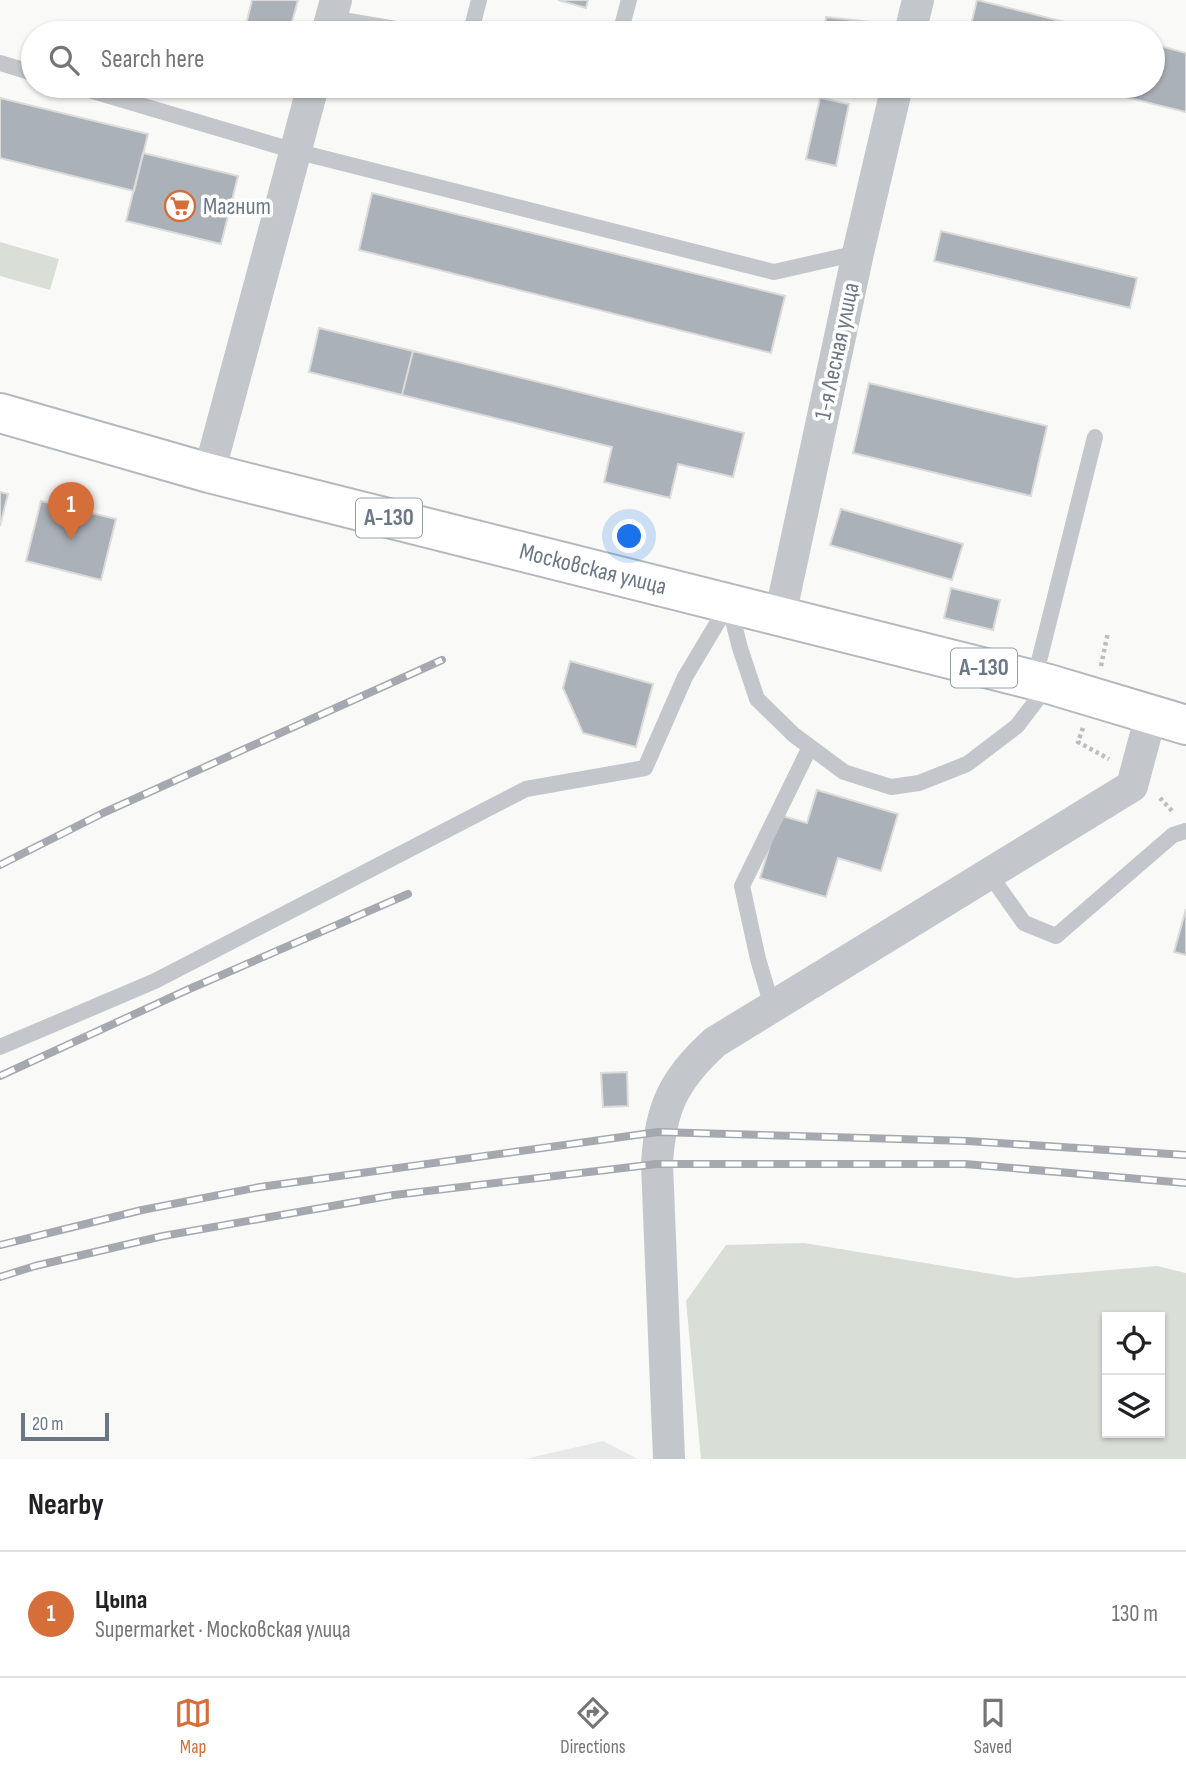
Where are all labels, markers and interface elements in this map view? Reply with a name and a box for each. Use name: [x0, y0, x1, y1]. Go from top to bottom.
search box: [21, 21, 1165, 98]
icon: search: [45, 41, 83, 79]
text: Search here: [101, 44, 204, 75]
supermarket icon: Магнит: [163, 189, 197, 223]
place label: Магнит: [203, 192, 271, 221]
street label: 1-я Лесная улица: [808, 280, 866, 422]
pin: 1: [48, 482, 94, 540]
road number: А-130: [356, 498, 422, 538]
your location: [612, 519, 646, 553]
street label: Московская улица: [517, 537, 669, 601]
road number: А-130: [951, 648, 1017, 688]
map controls: [1102, 1312, 1165, 1438]
button: locate: [1102, 1312, 1165, 1375]
button: layers: [1102, 1375, 1165, 1438]
scale bar: [21, 1410, 108, 1442]
text: 20 m: [32, 1413, 64, 1436]
text: Nearby: [28, 1487, 104, 1523]
text: Цыпа: [95, 1585, 147, 1616]
text: 1: [46, 1600, 56, 1628]
text: 130 m: [1112, 1600, 1158, 1628]
text: Supermarket · Московская улица: [95, 1616, 351, 1644]
tab: Map: [174, 1694, 212, 1759]
tab: Directions: [560, 1694, 626, 1759]
tab: Saved: [974, 1694, 1012, 1759]

